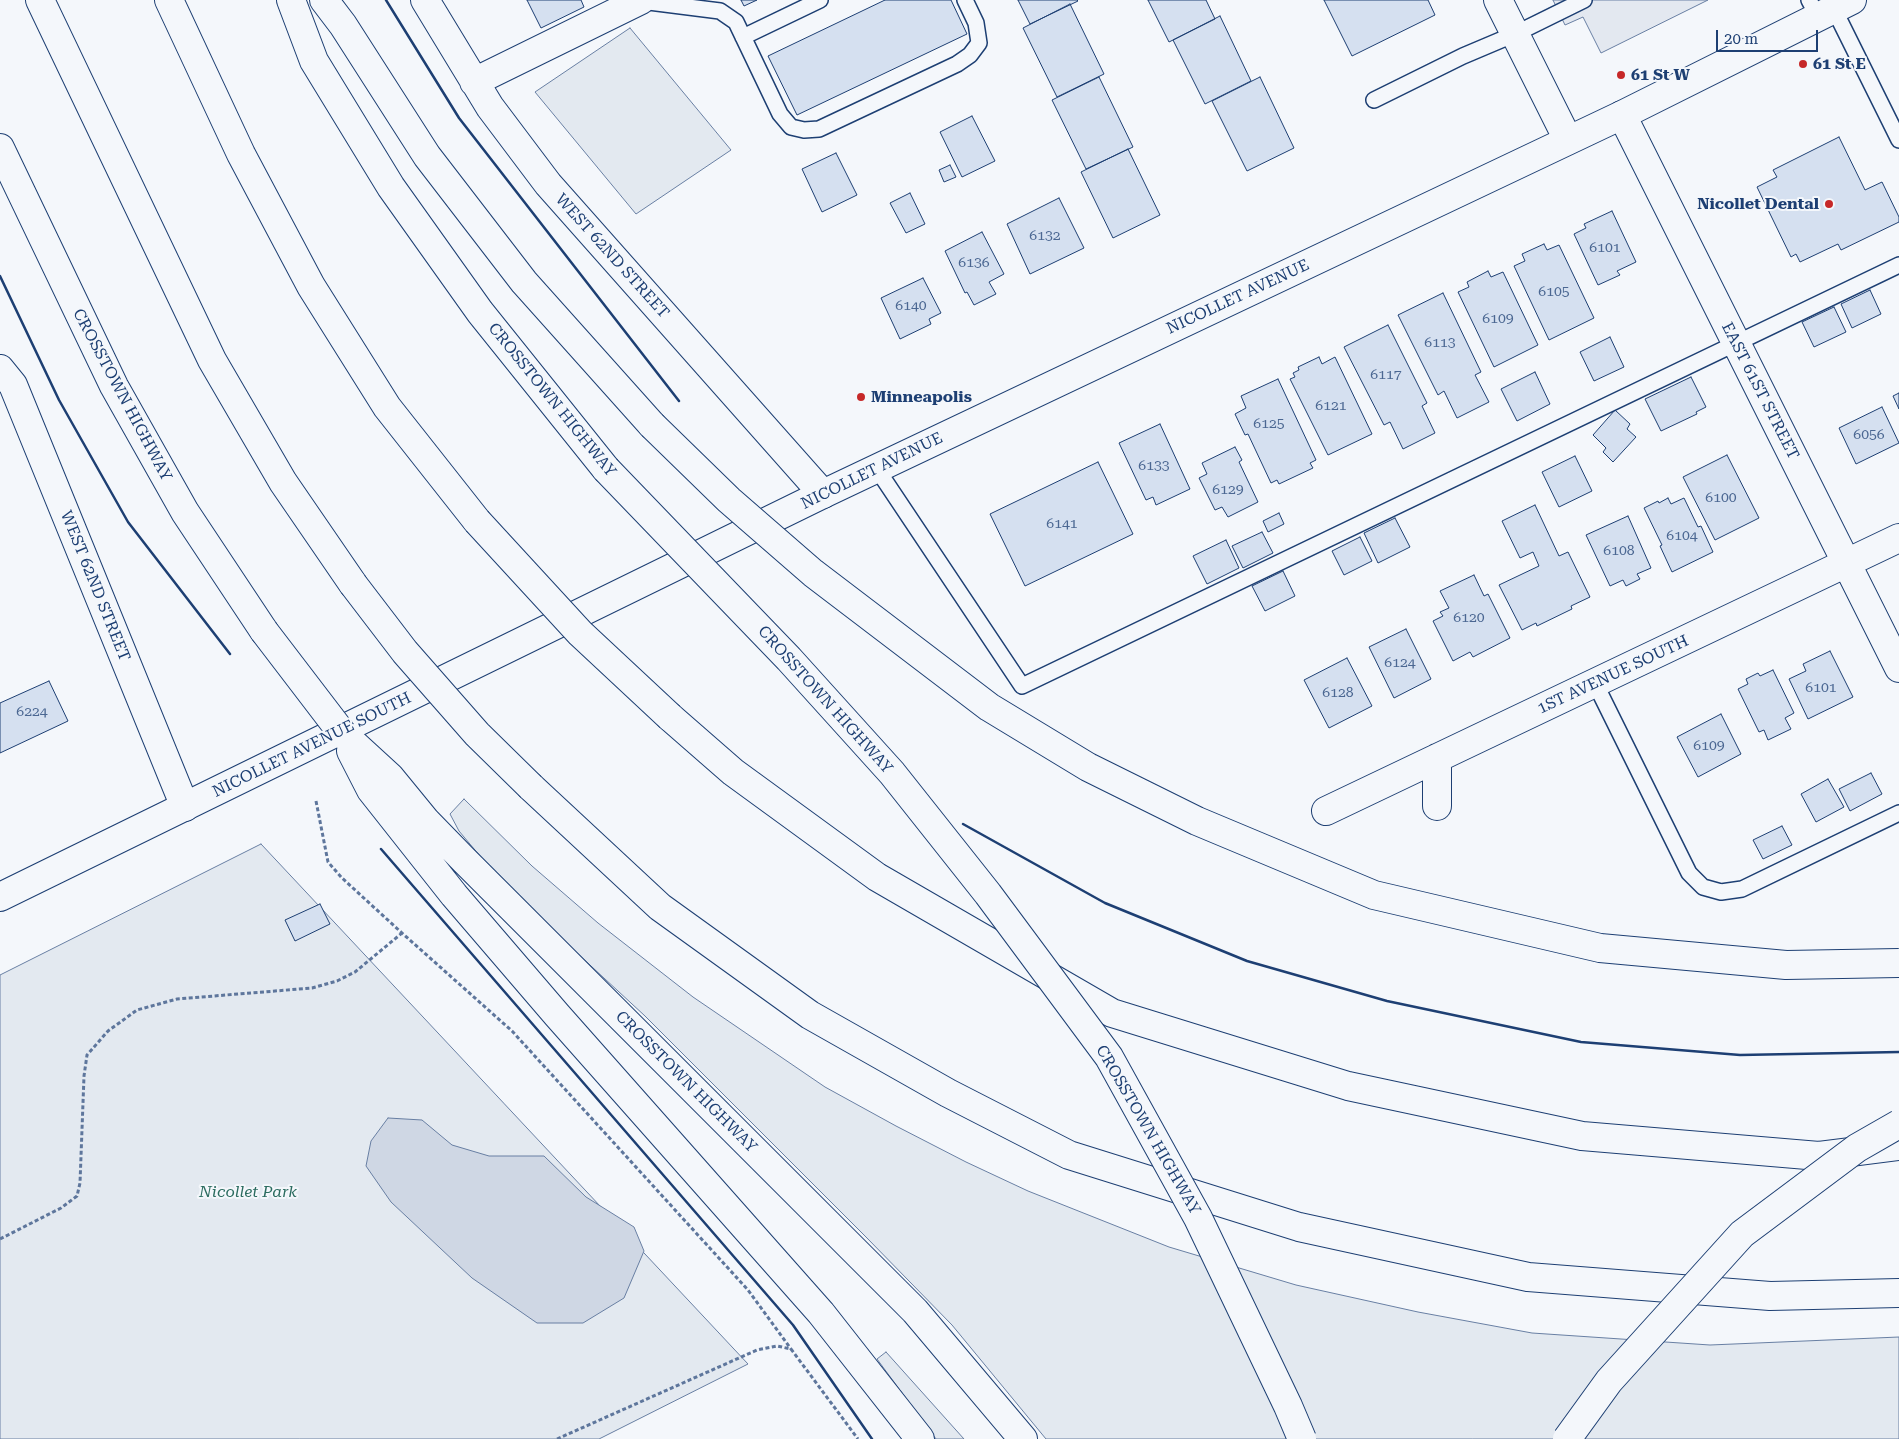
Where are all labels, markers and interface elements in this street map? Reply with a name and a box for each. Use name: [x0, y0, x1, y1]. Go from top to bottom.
scale bar: [1719, 20, 1822, 52]
text: 20 m: [1724, 30, 1758, 48]
place label: 61 St E: [1813, 54, 1866, 74]
marker: 61 St E: [1797, 58, 1809, 70]
place label: 61 St W: [1631, 65, 1690, 85]
marker: 61 St W: [1615, 69, 1627, 81]
street label: WEST 62ND STREET: [551, 190, 673, 322]
place label: Nicollet Dental: [1697, 194, 1819, 214]
marker: Nicollet Dental: [1823, 198, 1835, 210]
house number: 6132: [1029, 228, 1061, 244]
house number: 6101: [1589, 240, 1621, 256]
house number: 6136: [958, 255, 990, 271]
street label: NICOLLET AVENUE: [1164, 255, 1312, 339]
house number: 6105: [1538, 284, 1570, 300]
house number: 6140: [895, 298, 927, 314]
street label: CROSSTOWN HIGHWAY: [68, 306, 176, 484]
house number: 6109: [1482, 311, 1514, 327]
street label: CROSSTOWN HIGHWAY: [484, 319, 620, 481]
street label: EAST 61ST STREET: [1717, 319, 1803, 463]
house number: 6113: [1424, 335, 1456, 351]
house number: 6117: [1370, 367, 1402, 383]
place label: Minneapolis: [871, 387, 972, 407]
marker: Minneapolis: [855, 391, 867, 403]
house number: 6121: [1315, 398, 1347, 414]
house number: 6125: [1253, 416, 1285, 432]
house number: 6056: [1853, 427, 1885, 443]
street label: NICOLLET AVENUE: [798, 428, 946, 514]
house number: 6133: [1138, 458, 1170, 474]
house number: 6129: [1212, 482, 1244, 498]
house number: 6100: [1705, 490, 1737, 506]
street label: WEST 62ND STREET: [56, 508, 134, 664]
house number: 6141: [1046, 516, 1078, 532]
house number: 6104: [1666, 528, 1698, 544]
house number: 6108: [1603, 543, 1635, 559]
house number: 6120: [1453, 610, 1485, 626]
street label: CROSSTOWN HIGHWAY: [753, 622, 897, 778]
street label: 1ST AVENUE SOUTH: [1534, 632, 1692, 718]
house number: 6124: [1384, 655, 1416, 671]
house number: 6101: [1805, 680, 1837, 696]
house number: 6128: [1322, 685, 1354, 701]
street label: NICOLLET AVENUE SOUTH: [210, 688, 414, 802]
house number: 6224: [16, 704, 48, 720]
house number: 6109: [1693, 738, 1725, 754]
street label: CROSSTOWN HIGHWAY: [611, 1007, 761, 1157]
street label: CROSSTOWN HIGHWAY: [1092, 1042, 1204, 1218]
park label: Nicollet Park: [199, 1182, 297, 1202]

